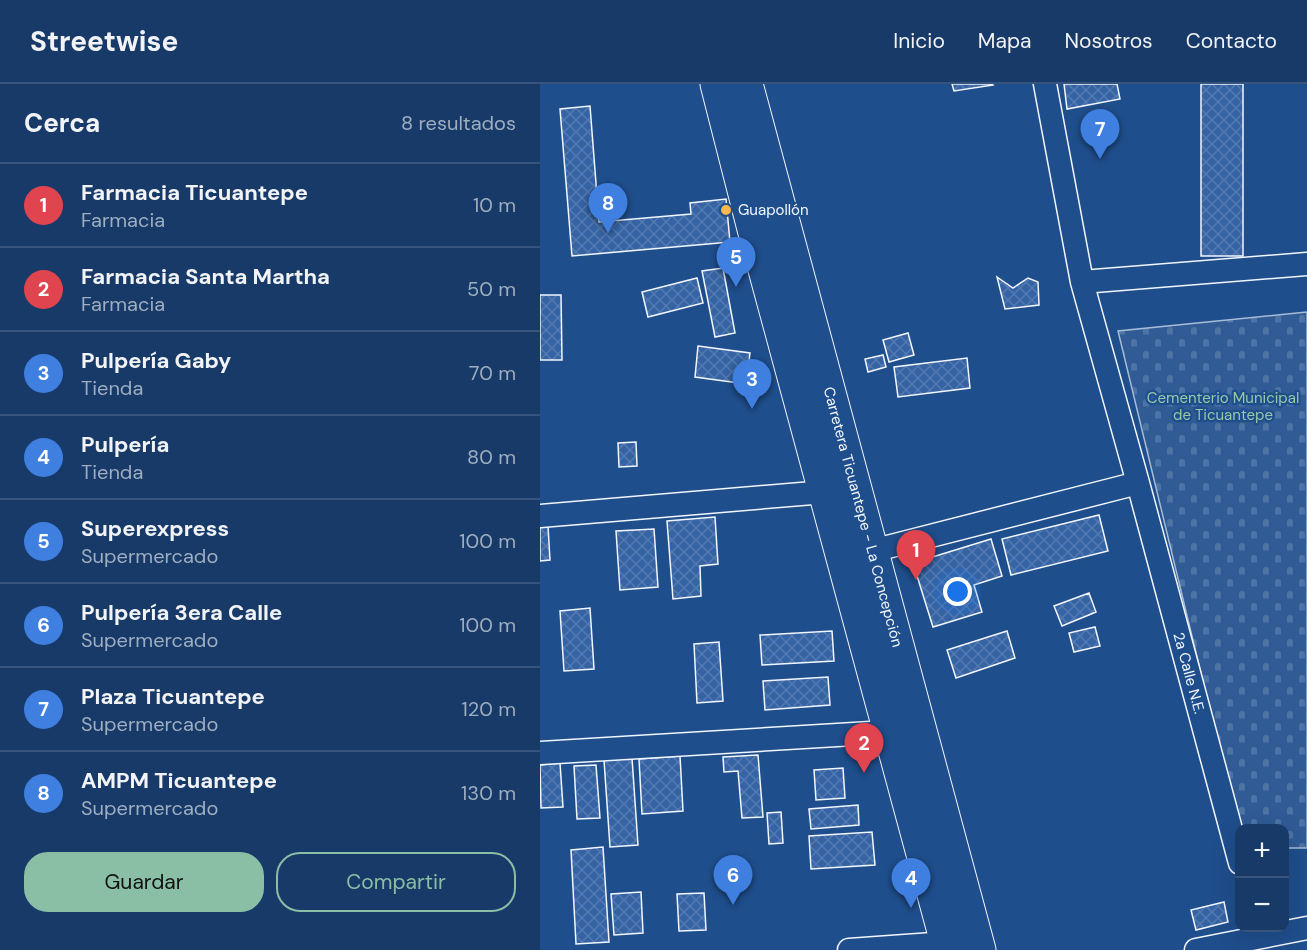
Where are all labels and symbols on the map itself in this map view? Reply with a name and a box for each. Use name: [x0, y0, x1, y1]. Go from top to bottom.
pin: 7: [1080, 110, 1120, 159]
pin: 8: [588, 184, 628, 233]
place label: Guapollón: [738, 200, 809, 220]
marker: Guapollón: [719, 203, 733, 217]
pin: 5: [716, 238, 756, 287]
pin: 3: [732, 360, 772, 409]
street label: Carretera Ticuantepe - La Concepción: [819, 385, 907, 649]
park label: Cementerio Municipal de Ticuantepe: [1147, 388, 1299, 425]
pin: 1: [896, 530, 935, 580]
your location: [943, 577, 972, 606]
street label: 2a Calle N.E.: [1169, 630, 1209, 716]
pin: 2: [844, 724, 884, 773]
pin: 6: [714, 856, 752, 905]
pin: 4: [892, 858, 931, 908]

